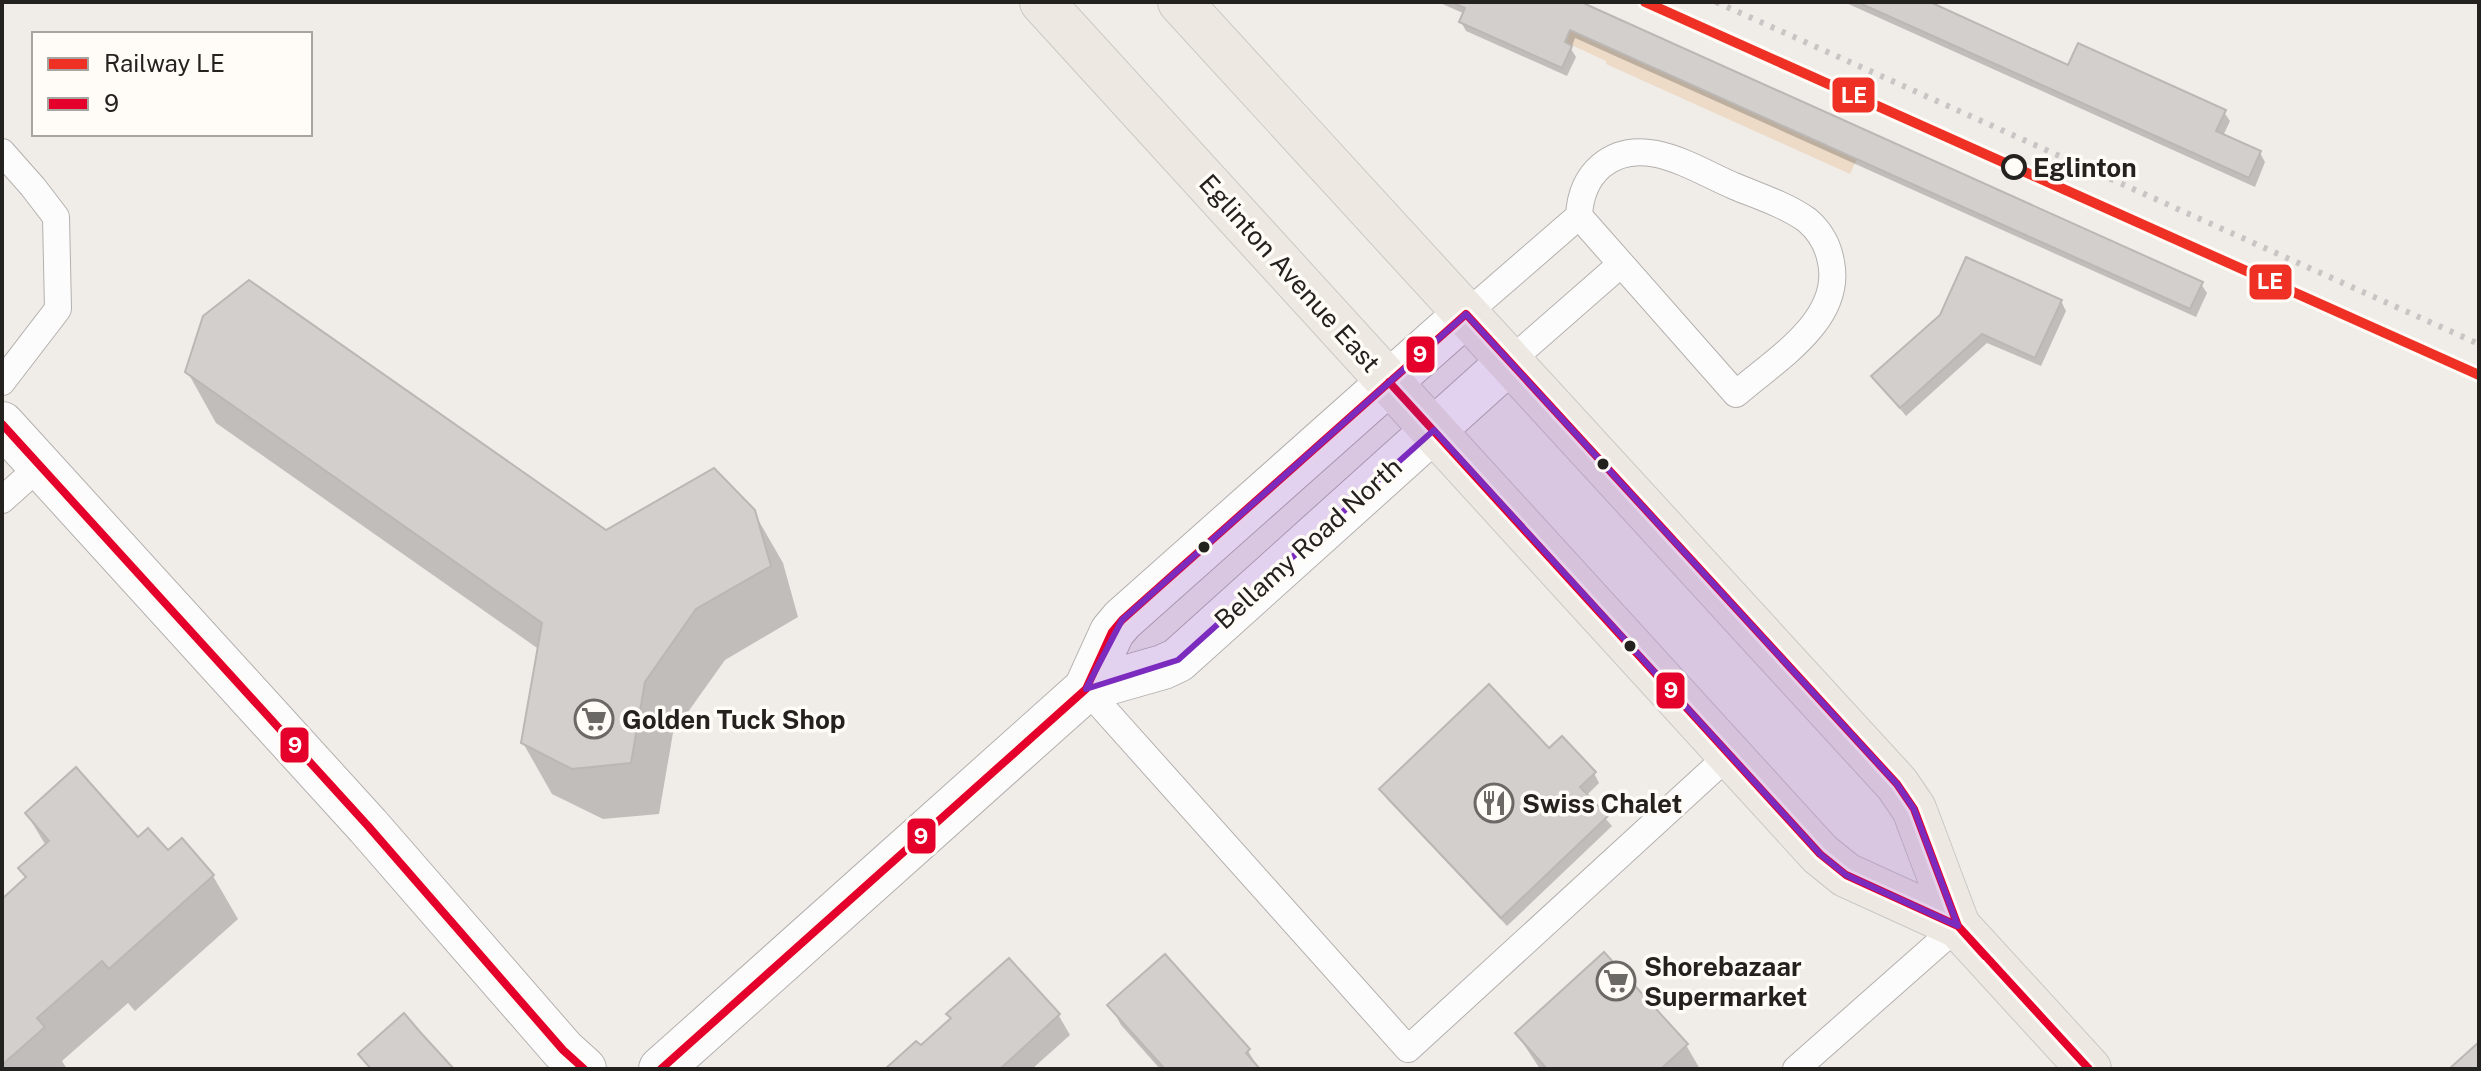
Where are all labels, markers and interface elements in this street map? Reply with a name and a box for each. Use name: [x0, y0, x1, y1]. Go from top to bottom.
legend: [32, 32, 312, 136]
text: Railway LE: [104, 49, 225, 77]
line badge: LE: [1831, 76, 1876, 114]
text: LE: [1841, 82, 1867, 108]
text: 9: [104, 89, 119, 117]
place label: Eglinton: [2033, 152, 2137, 183]
marker: Eglinton: [2002, 155, 2026, 179]
street label: Eglinton Avenue East: [1193, 168, 1387, 378]
line badge: LE: [2248, 263, 2293, 301]
text: LE: [2257, 268, 2283, 294]
line badge: 9: [1405, 335, 1436, 374]
text: 9: [1413, 341, 1427, 367]
street label: Bellamy Road North: [1208, 451, 1408, 635]
unlabelled marker: [1595, 456, 1611, 472]
unlabelled marker: [1196, 539, 1212, 555]
unlabelled marker: [1622, 638, 1638, 654]
line badge: 9: [1655, 671, 1686, 710]
text: 9: [1664, 677, 1678, 703]
supermarket icon: Golden Tuck Shop: [573, 698, 615, 740]
place label: Golden Tuck Shop: [622, 704, 846, 735]
line badge: 9: [279, 726, 310, 764]
text: 9: [288, 732, 302, 758]
restaurant icon: Swiss Chalet: [1473, 782, 1515, 824]
place label: Swiss Chalet: [1522, 788, 1682, 819]
line badge: 9: [906, 817, 937, 855]
text: 9: [914, 823, 928, 849]
place label: Shorebazaar Supermarket: [1644, 951, 1807, 1012]
supermarket icon: Shorebazaar Supermarket: [1595, 960, 1637, 1002]

